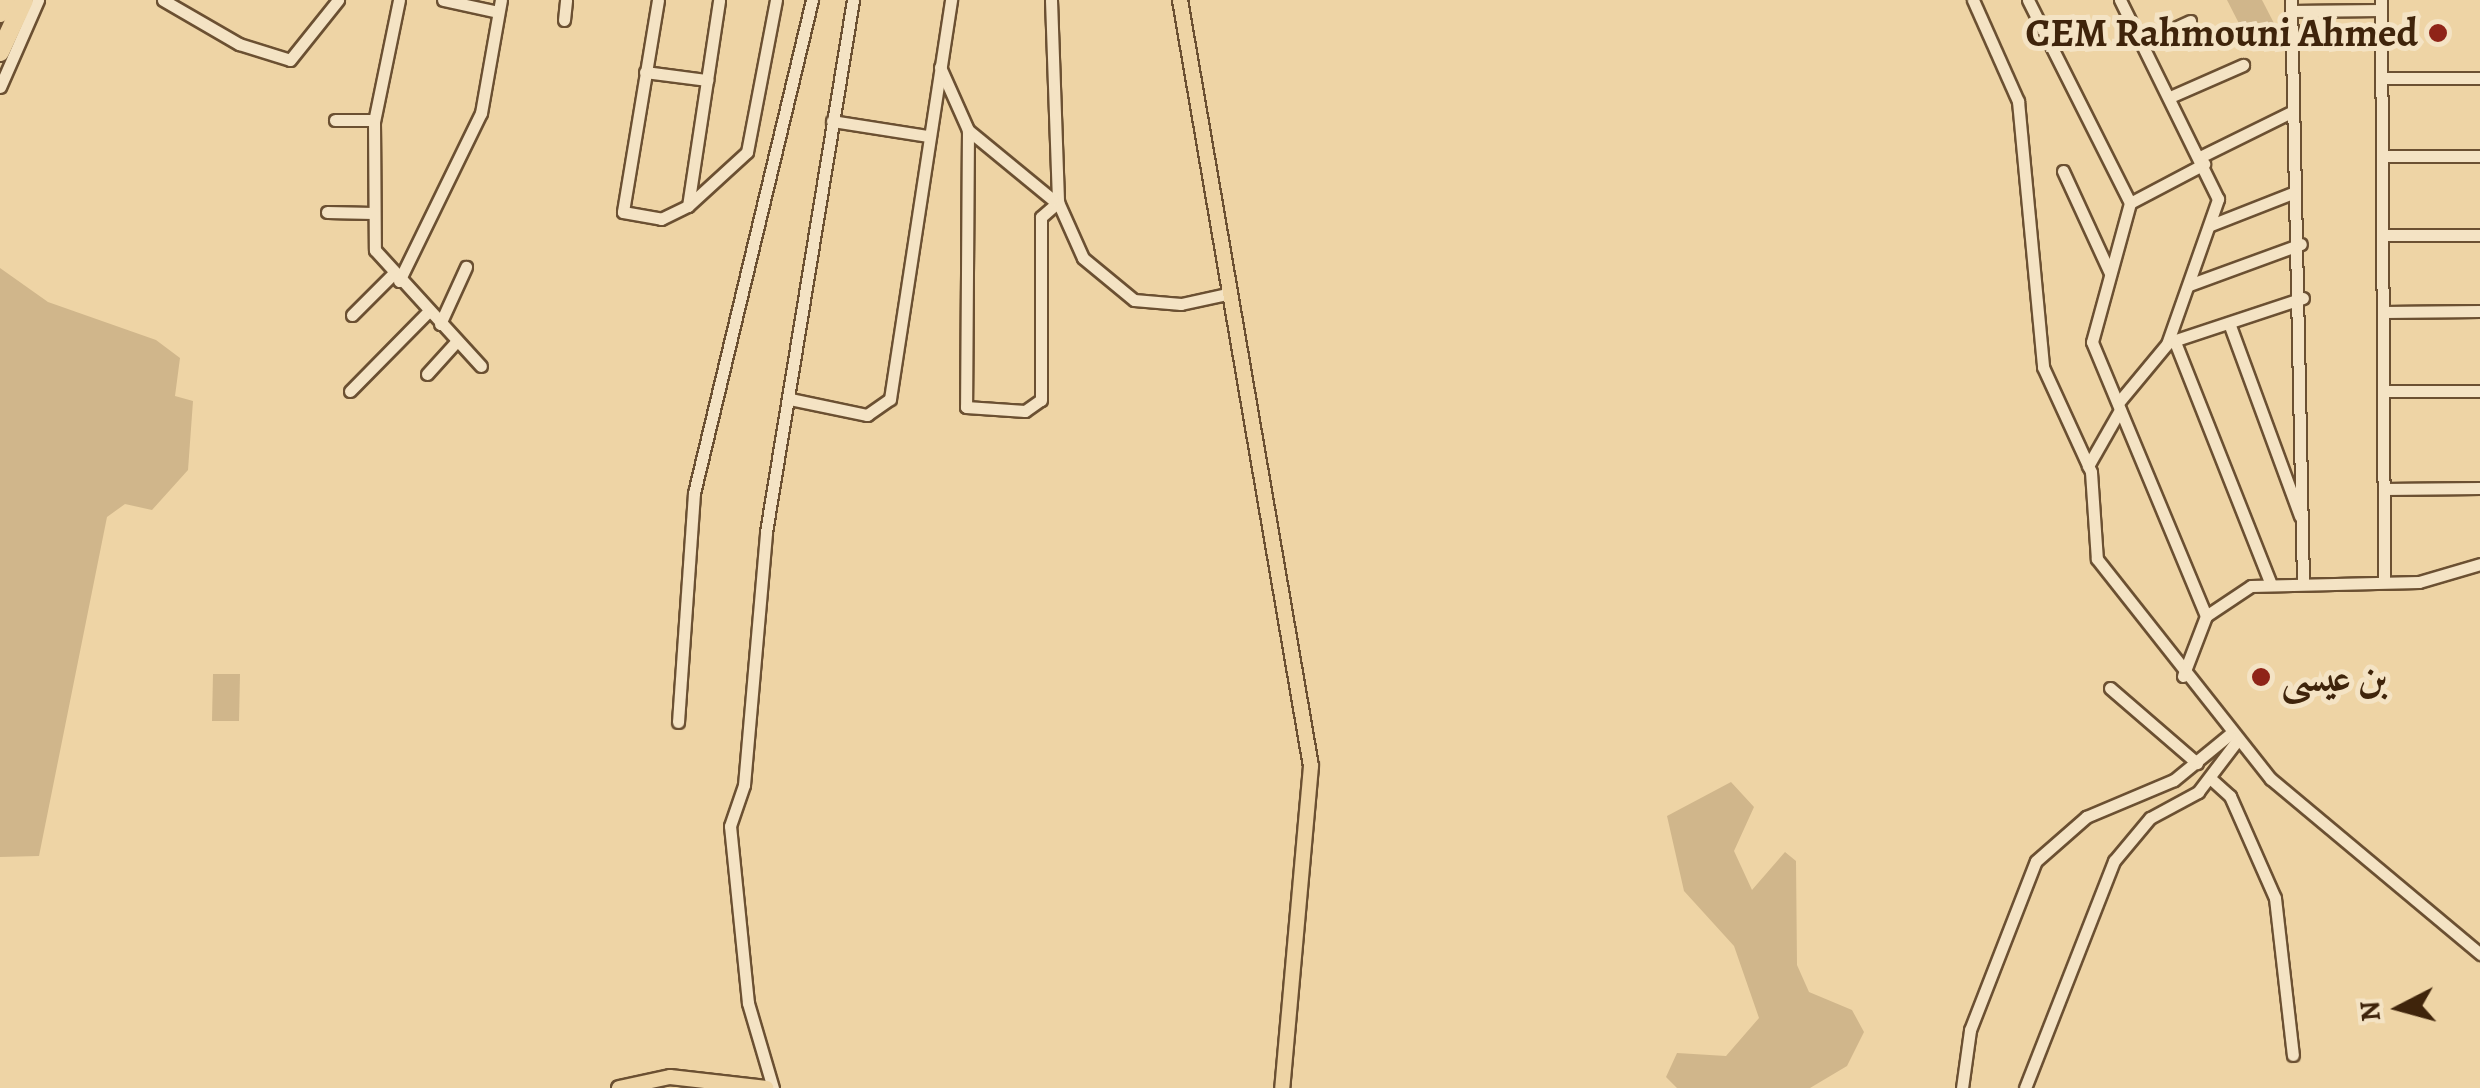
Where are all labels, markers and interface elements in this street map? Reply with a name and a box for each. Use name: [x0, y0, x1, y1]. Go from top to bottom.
place label: CEM Rahmouni Ahmed: [2026, 9, 2418, 57]
marker: CEM Rahmouni Ahmed: [2427, 22, 2449, 44]
place label: بن عيسى: [2281, 653, 2388, 701]
marker: بن عيسى: [2250, 666, 2272, 688]
north arrow: [2350, 958, 2450, 1058]
text: N: [2350, 999, 2390, 1023]

